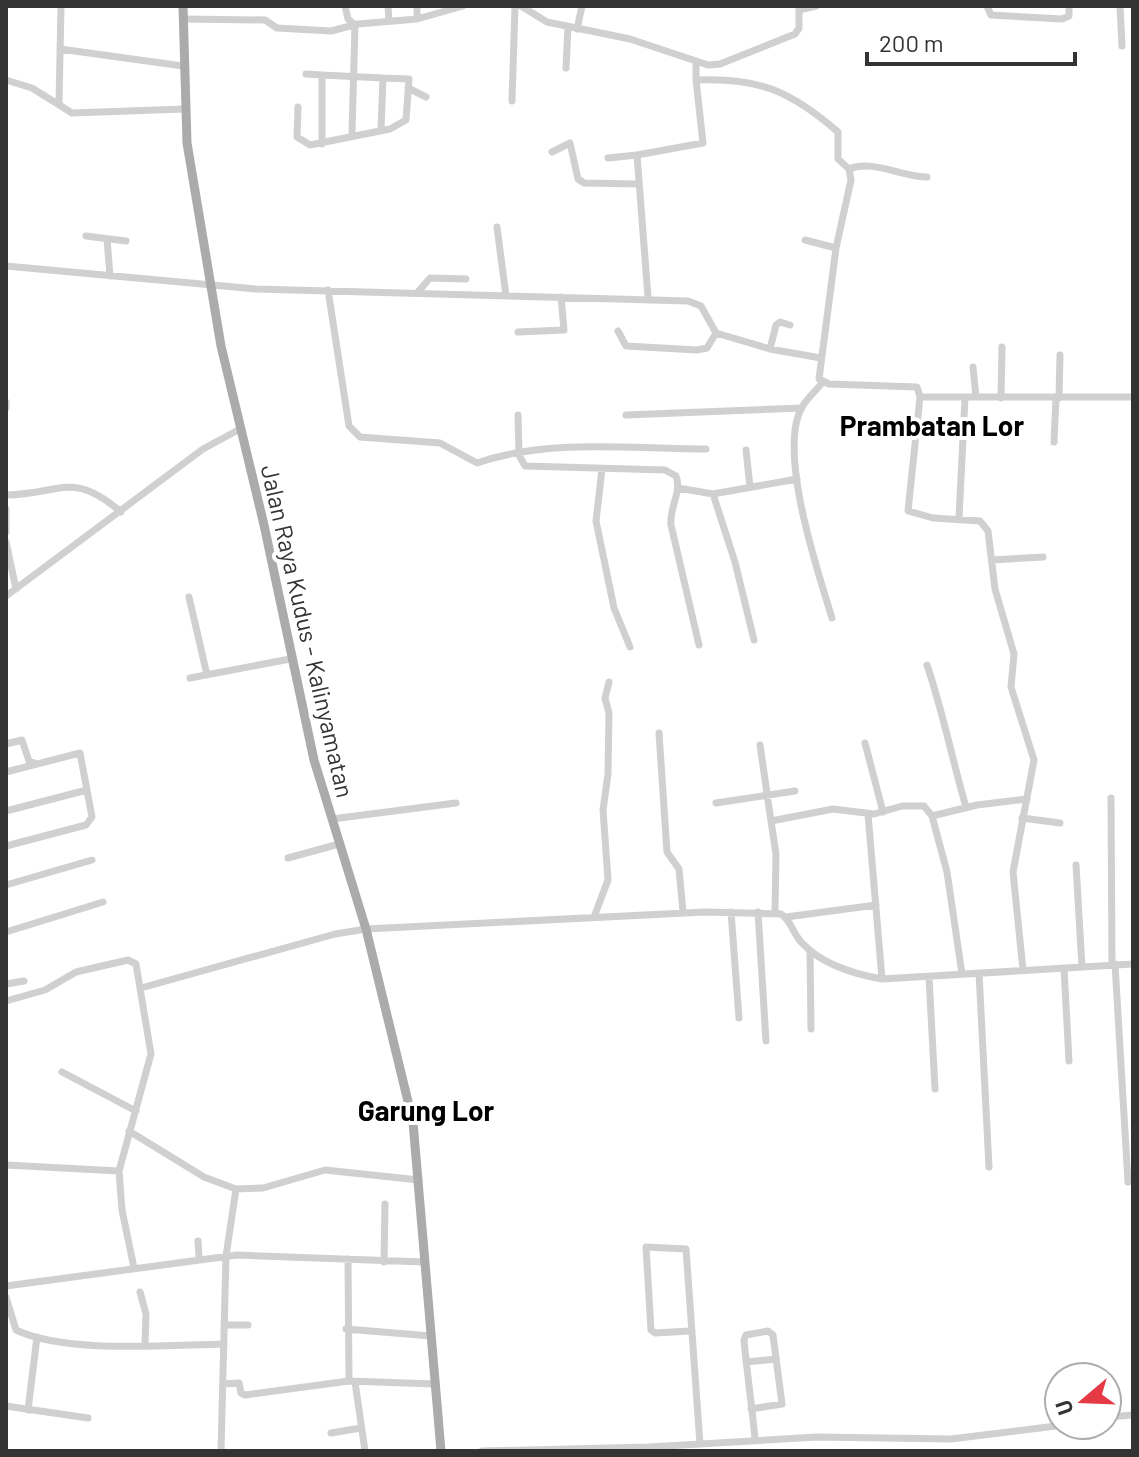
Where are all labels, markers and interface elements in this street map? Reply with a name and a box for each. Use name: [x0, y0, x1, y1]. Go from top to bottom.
scale bar: [867, 16, 1075, 66]
text: 200 m: [879, 28, 944, 57]
district label: Prambatan Lor: [840, 408, 1024, 442]
street label: Jalan Raya Kudus - Kalinyamatan: [256, 462, 360, 800]
district label: Garung Lor: [358, 1093, 495, 1127]
north arrow: [1043, 1361, 1123, 1441]
text: U: [1049, 1397, 1078, 1419]

